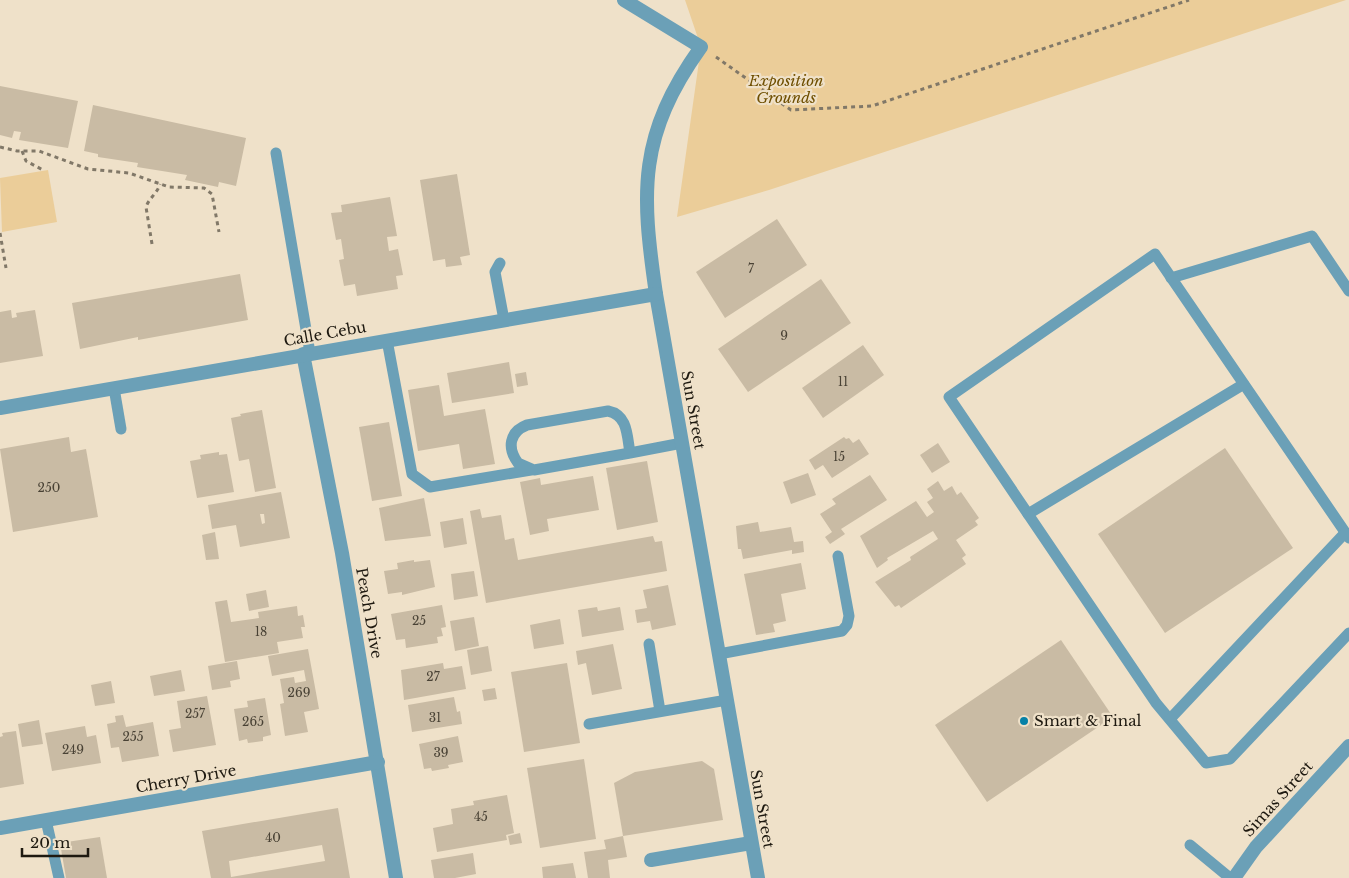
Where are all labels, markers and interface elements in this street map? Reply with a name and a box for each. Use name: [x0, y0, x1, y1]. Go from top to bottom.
park label: Exposition Grounds: [748, 71, 823, 107]
house number: 7: [748, 261, 755, 276]
street label: Calle Cebu: [282, 317, 368, 350]
house number: 9: [780, 328, 788, 343]
street label: Sun Street: [677, 369, 710, 451]
house number: 11: [838, 374, 848, 389]
house number: 15: [833, 449, 845, 464]
house number: 250: [38, 480, 60, 495]
street label: Peach Drive: [352, 566, 387, 660]
house number: 25: [412, 613, 426, 628]
house number: 18: [255, 624, 267, 639]
house number: 27: [426, 669, 441, 684]
house number: 269: [288, 685, 310, 700]
house number: 257: [185, 706, 206, 721]
house number: 31: [429, 710, 441, 725]
place label: Smart & Final: [1034, 711, 1141, 730]
house number: 265: [242, 714, 264, 729]
marker: Smart & Final: [1018, 715, 1030, 727]
house number: 255: [122, 729, 144, 744]
house number: 249: [62, 742, 84, 757]
house number: 39: [433, 745, 449, 760]
street label: Simas Street: [1239, 757, 1317, 840]
street label: Cherry Drive: [134, 760, 238, 797]
street label: Sun Street: [746, 768, 779, 850]
house number: 45: [474, 809, 488, 824]
scale bar: [22, 826, 89, 858]
house number: 40: [265, 830, 281, 845]
text: 20 m: [30, 833, 70, 852]

